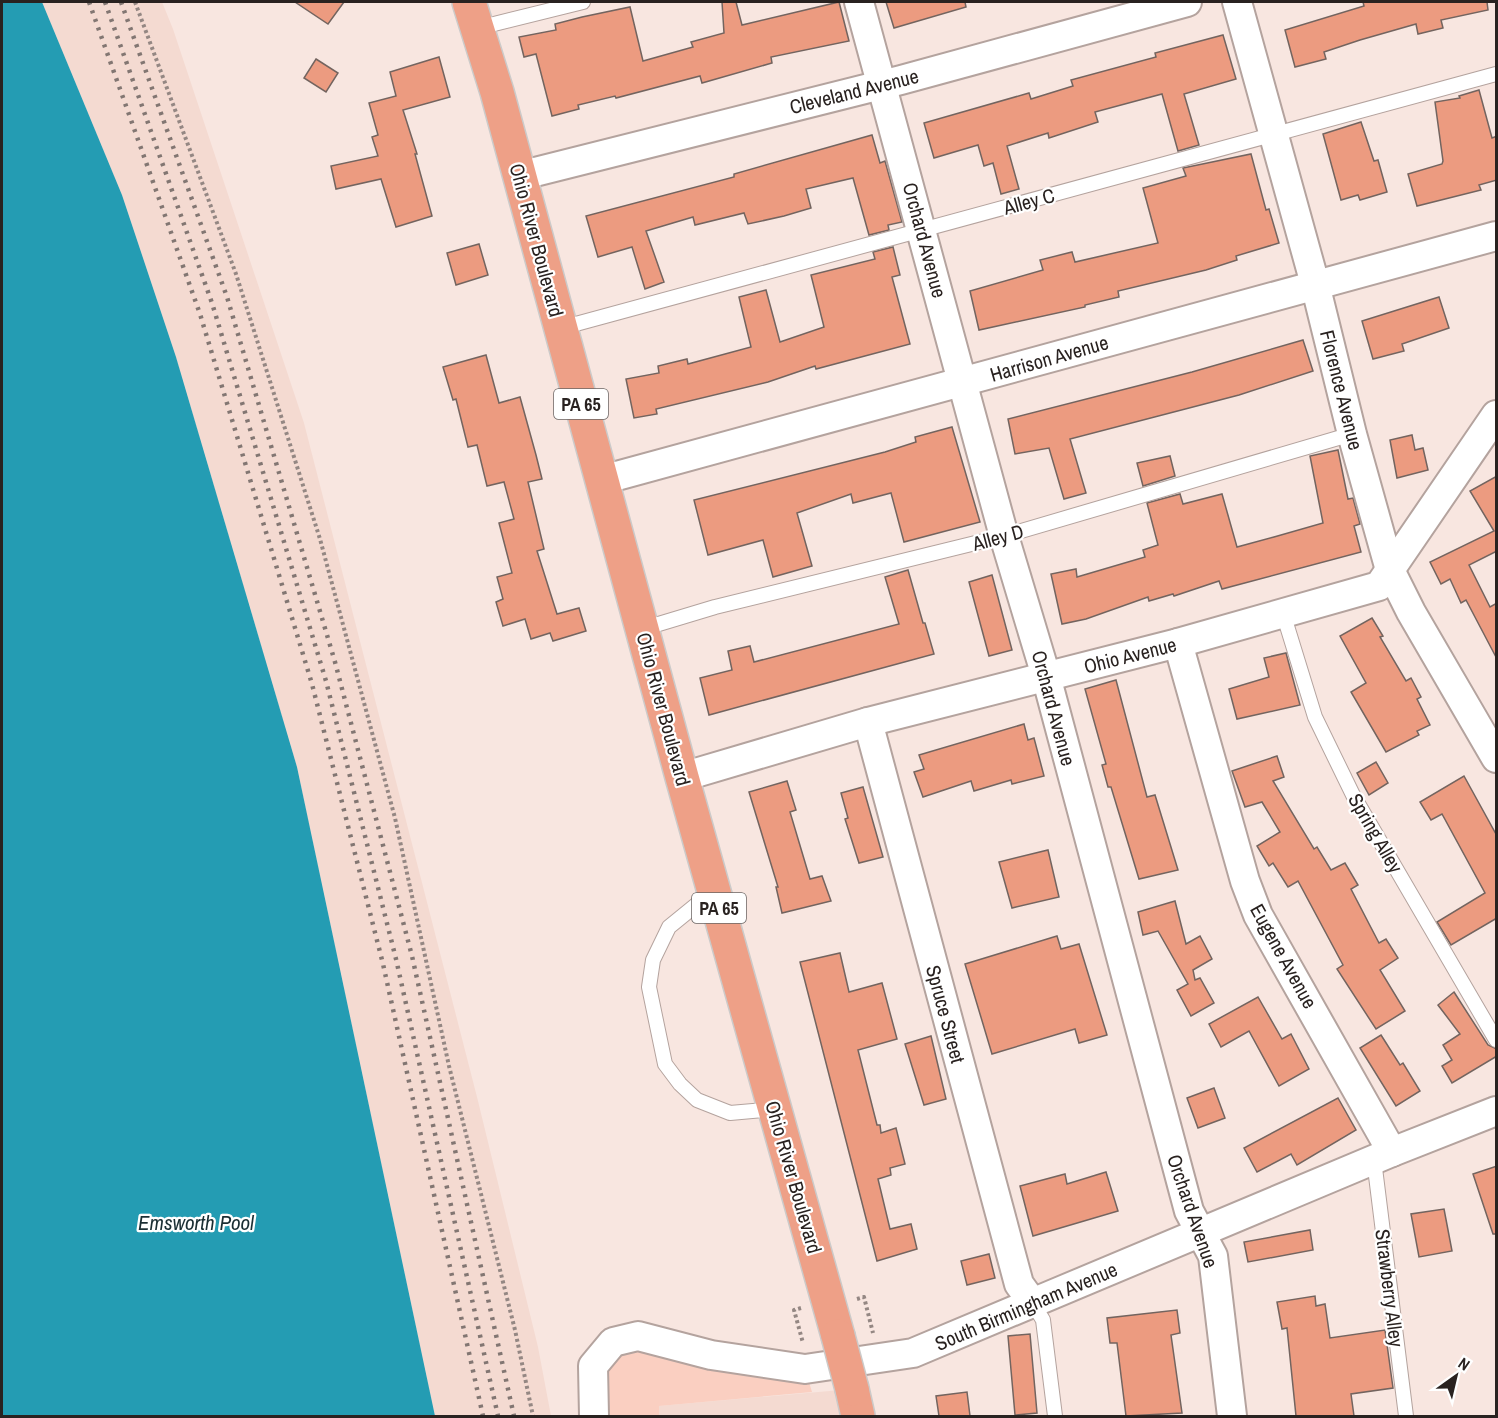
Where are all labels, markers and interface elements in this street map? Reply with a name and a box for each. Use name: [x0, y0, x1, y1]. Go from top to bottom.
street label: Cleveland Avenue: [787, 62, 921, 120]
street label: Ohio River Boulevard: [504, 160, 570, 320]
street label: Orchard Avenue: [897, 179, 953, 301]
street label: Alley C: [999, 181, 1058, 221]
street label: Florence Avenue: [1314, 327, 1370, 453]
street label: Harrison Avenue: [987, 328, 1111, 388]
road number: PA 65: [554, 389, 608, 419]
street label: Alley D: [968, 517, 1027, 557]
street label: Ohio River Boulevard: [631, 629, 697, 789]
street label: Ohio Avenue: [1081, 630, 1179, 680]
street label: Orchard Avenue: [1026, 647, 1082, 769]
street label: Spring Alley: [1342, 788, 1410, 878]
road number: PA 65: [692, 893, 746, 923]
street label: Eugene Avenue: [1244, 899, 1324, 1013]
street label: Spruce Street: [920, 962, 972, 1066]
street label: Ohio River Boulevard: [759, 1097, 829, 1257]
street label: Orchard Avenue: [1161, 1151, 1225, 1271]
water label: Emsworth Pool: [138, 1208, 255, 1237]
street label: Strawberry Alley: [1369, 1228, 1411, 1349]
street label: South Birmingham Avenue: [931, 1255, 1121, 1357]
north arrow: [1426, 1346, 1486, 1406]
text: N: [1454, 1352, 1474, 1375]

